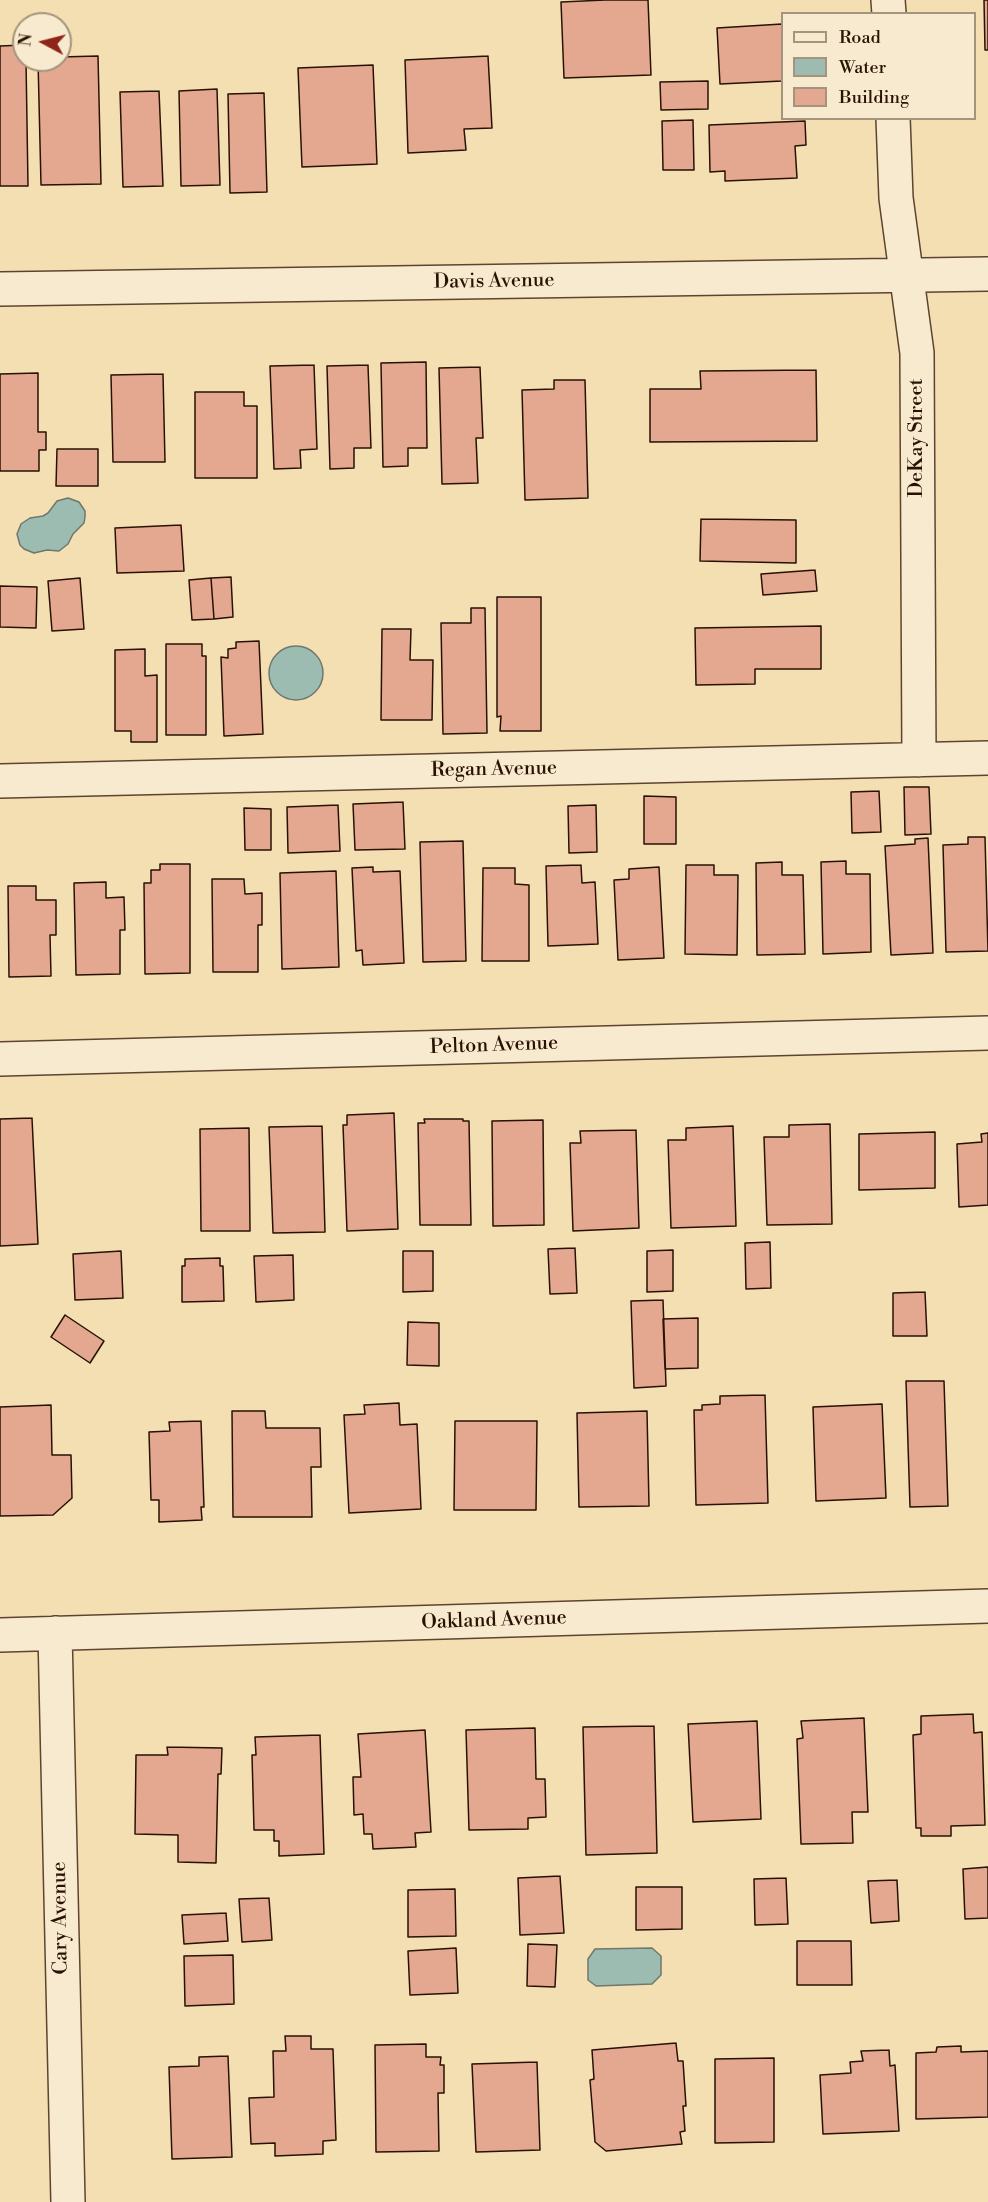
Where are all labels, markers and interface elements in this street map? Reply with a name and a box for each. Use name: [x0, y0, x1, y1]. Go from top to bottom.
north arrow: [12, 12, 72, 72]
legend: [781, 12, 976, 120]
text: Road: [839, 26, 881, 49]
text: N: [15, 33, 37, 48]
text: Water: [839, 56, 886, 79]
text: Building: [839, 86, 909, 109]
street label: Davis Avenue: [433, 269, 555, 295]
street label: DeKay Street: [905, 378, 929, 498]
street label: Regan Avenue: [431, 757, 557, 783]
street label: Pelton Avenue: [429, 1032, 559, 1060]
street label: Oakland Avenue: [421, 1606, 567, 1636]
street label: Cary Avenue: [48, 1861, 74, 1975]

